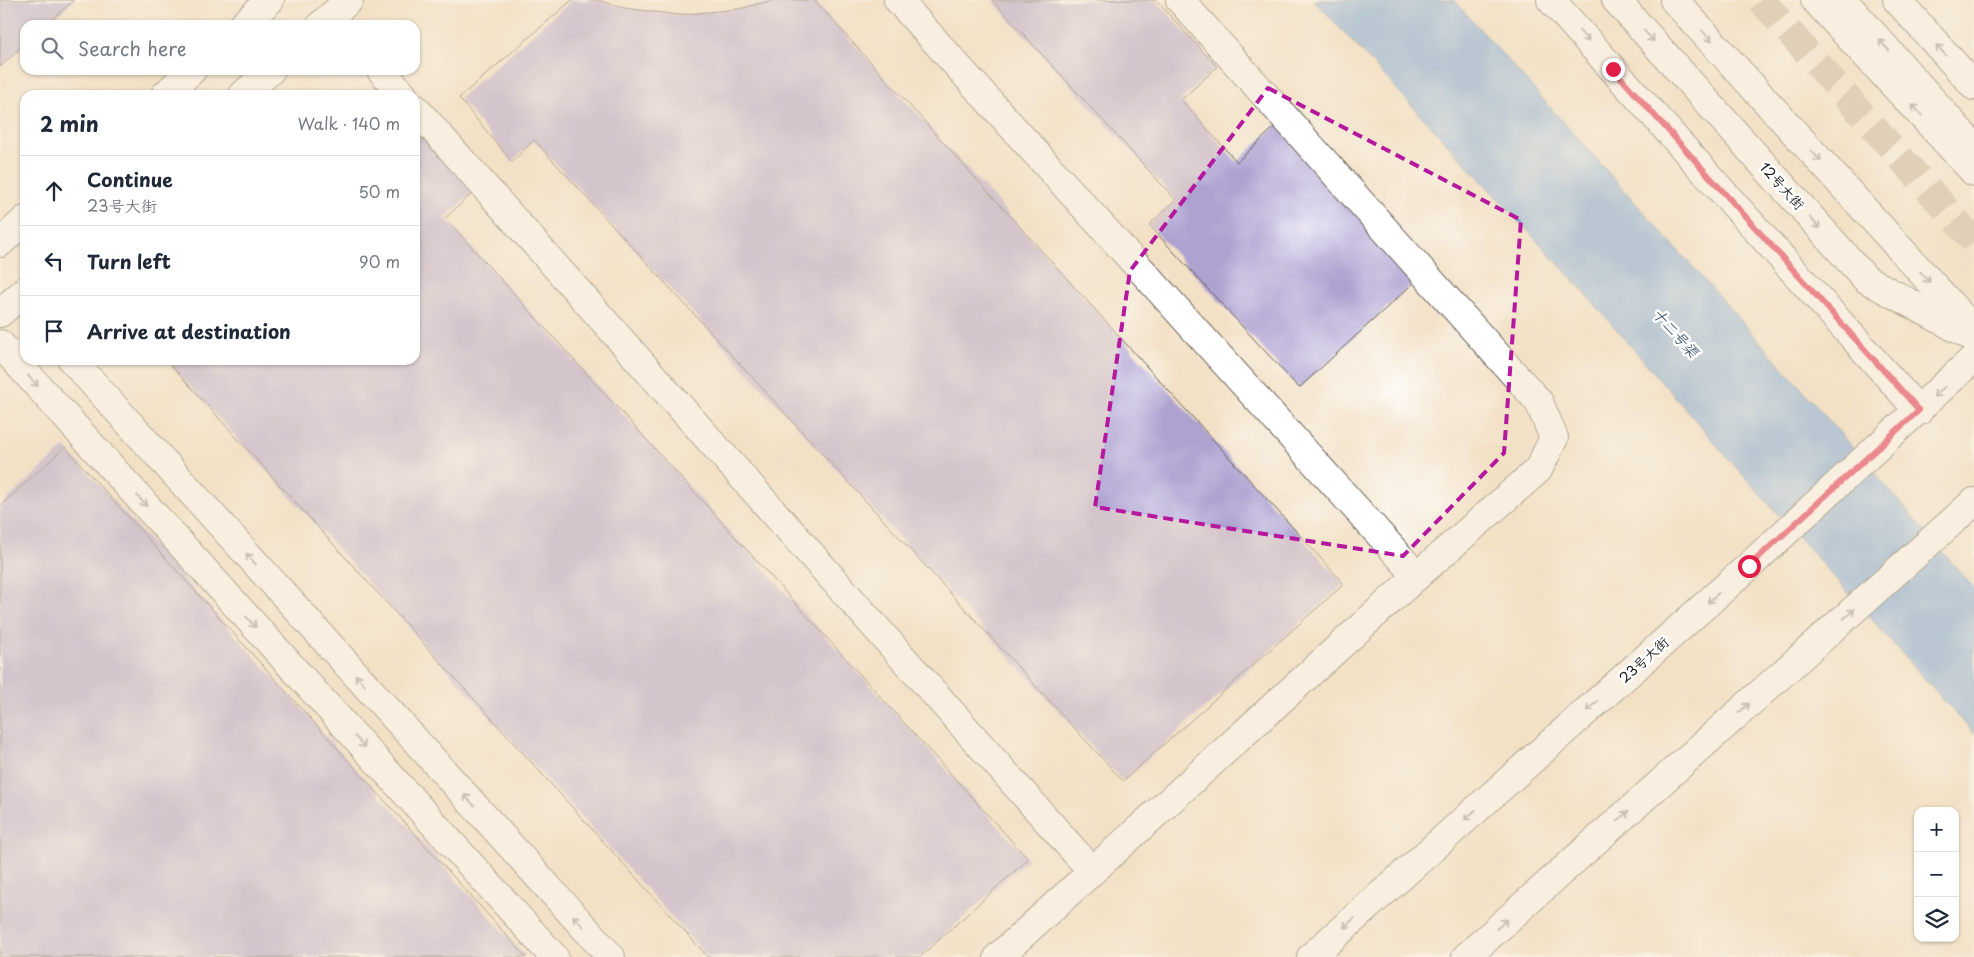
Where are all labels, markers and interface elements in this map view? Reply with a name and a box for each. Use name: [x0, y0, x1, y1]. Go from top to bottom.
search box: [20, 20, 420, 75]
one-way arrow: [1578, 30, 1589, 43]
one-way arrow: [1643, 30, 1655, 43]
one-way arrow: [1701, 30, 1713, 43]
icon: search: [38, 34, 66, 62]
text: Search here: [78, 34, 187, 62]
one-way arrow: [1878, 39, 1889, 52]
one-way arrow: [1936, 43, 1947, 56]
route end: [1602, 58, 1625, 81]
one-way arrow: [1911, 104, 1923, 117]
text: 2 min: [40, 107, 99, 139]
text: Walk · 140 m: [298, 111, 400, 135]
one-way arrow: [1810, 150, 1822, 163]
street label: 12号大街: [1755, 157, 1810, 214]
text: Continue: [87, 165, 173, 193]
icon: ahead: [40, 177, 68, 205]
text: 50 m: [359, 179, 400, 203]
text: 23号大街: [87, 193, 157, 217]
one-way arrow: [1810, 216, 1821, 229]
icon: left: [40, 247, 68, 275]
text: Turn left: [87, 247, 171, 275]
text: 90 m: [359, 249, 400, 273]
one-way arrow: [1919, 270, 1931, 283]
water label: 十二号渠: [1647, 302, 1706, 363]
icon: arrive: [40, 317, 68, 345]
text: Arrive at destination: [87, 317, 291, 345]
one-way arrow: [27, 374, 39, 387]
one-way arrow: [1932, 386, 1945, 398]
one-way arrow: [136, 495, 148, 508]
one-way arrow: [246, 553, 258, 566]
route start: [1738, 555, 1761, 578]
one-way arrow: [1706, 592, 1719, 604]
one-way arrow: [1843, 608, 1856, 620]
one-way arrow: [245, 615, 257, 628]
street label: 23号大街: [1614, 631, 1673, 688]
one-way arrow: [354, 673, 366, 686]
one-way arrow: [1585, 701, 1598, 712]
one-way arrow: [1738, 702, 1751, 713]
one-way arrow: [354, 736, 366, 749]
one-way arrow: [463, 794, 475, 807]
map controls: [1914, 807, 1959, 942]
button: +: [1914, 807, 1959, 852]
one-way arrow: [1464, 809, 1477, 820]
one-way arrow: [1617, 810, 1630, 822]
button: −: [1914, 852, 1959, 897]
button: layers: [1914, 897, 1959, 942]
one-way arrow: [572, 914, 584, 927]
one-way arrow: [1343, 917, 1356, 929]
one-way arrow: [1496, 919, 1509, 930]

